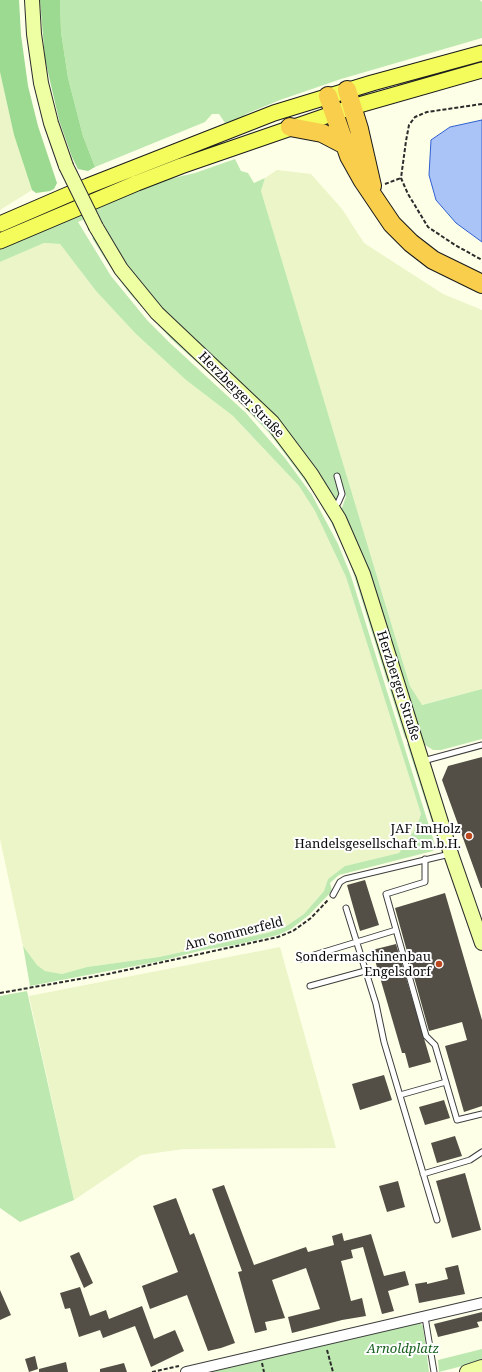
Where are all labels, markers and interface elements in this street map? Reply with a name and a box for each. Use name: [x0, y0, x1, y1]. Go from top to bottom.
street label: Herzberger Straße: [195, 349, 287, 441]
street label: Herzberger Straße: [373, 629, 423, 743]
place label: JAF ImHolz Handelsgesellschaft m.b.H.: [294, 821, 461, 852]
marker: JAF ImHolz Handelsgesellschaft m.b.H.: [464, 831, 474, 841]
street label: Am Sommerfeld: [183, 914, 285, 954]
place label: Sondermaschinenbau Engelsdorf: [295, 949, 431, 980]
marker: Sondermaschinenbau Engelsdorf: [434, 959, 444, 969]
park label: Arnoldplatz: [367, 1341, 439, 1357]

